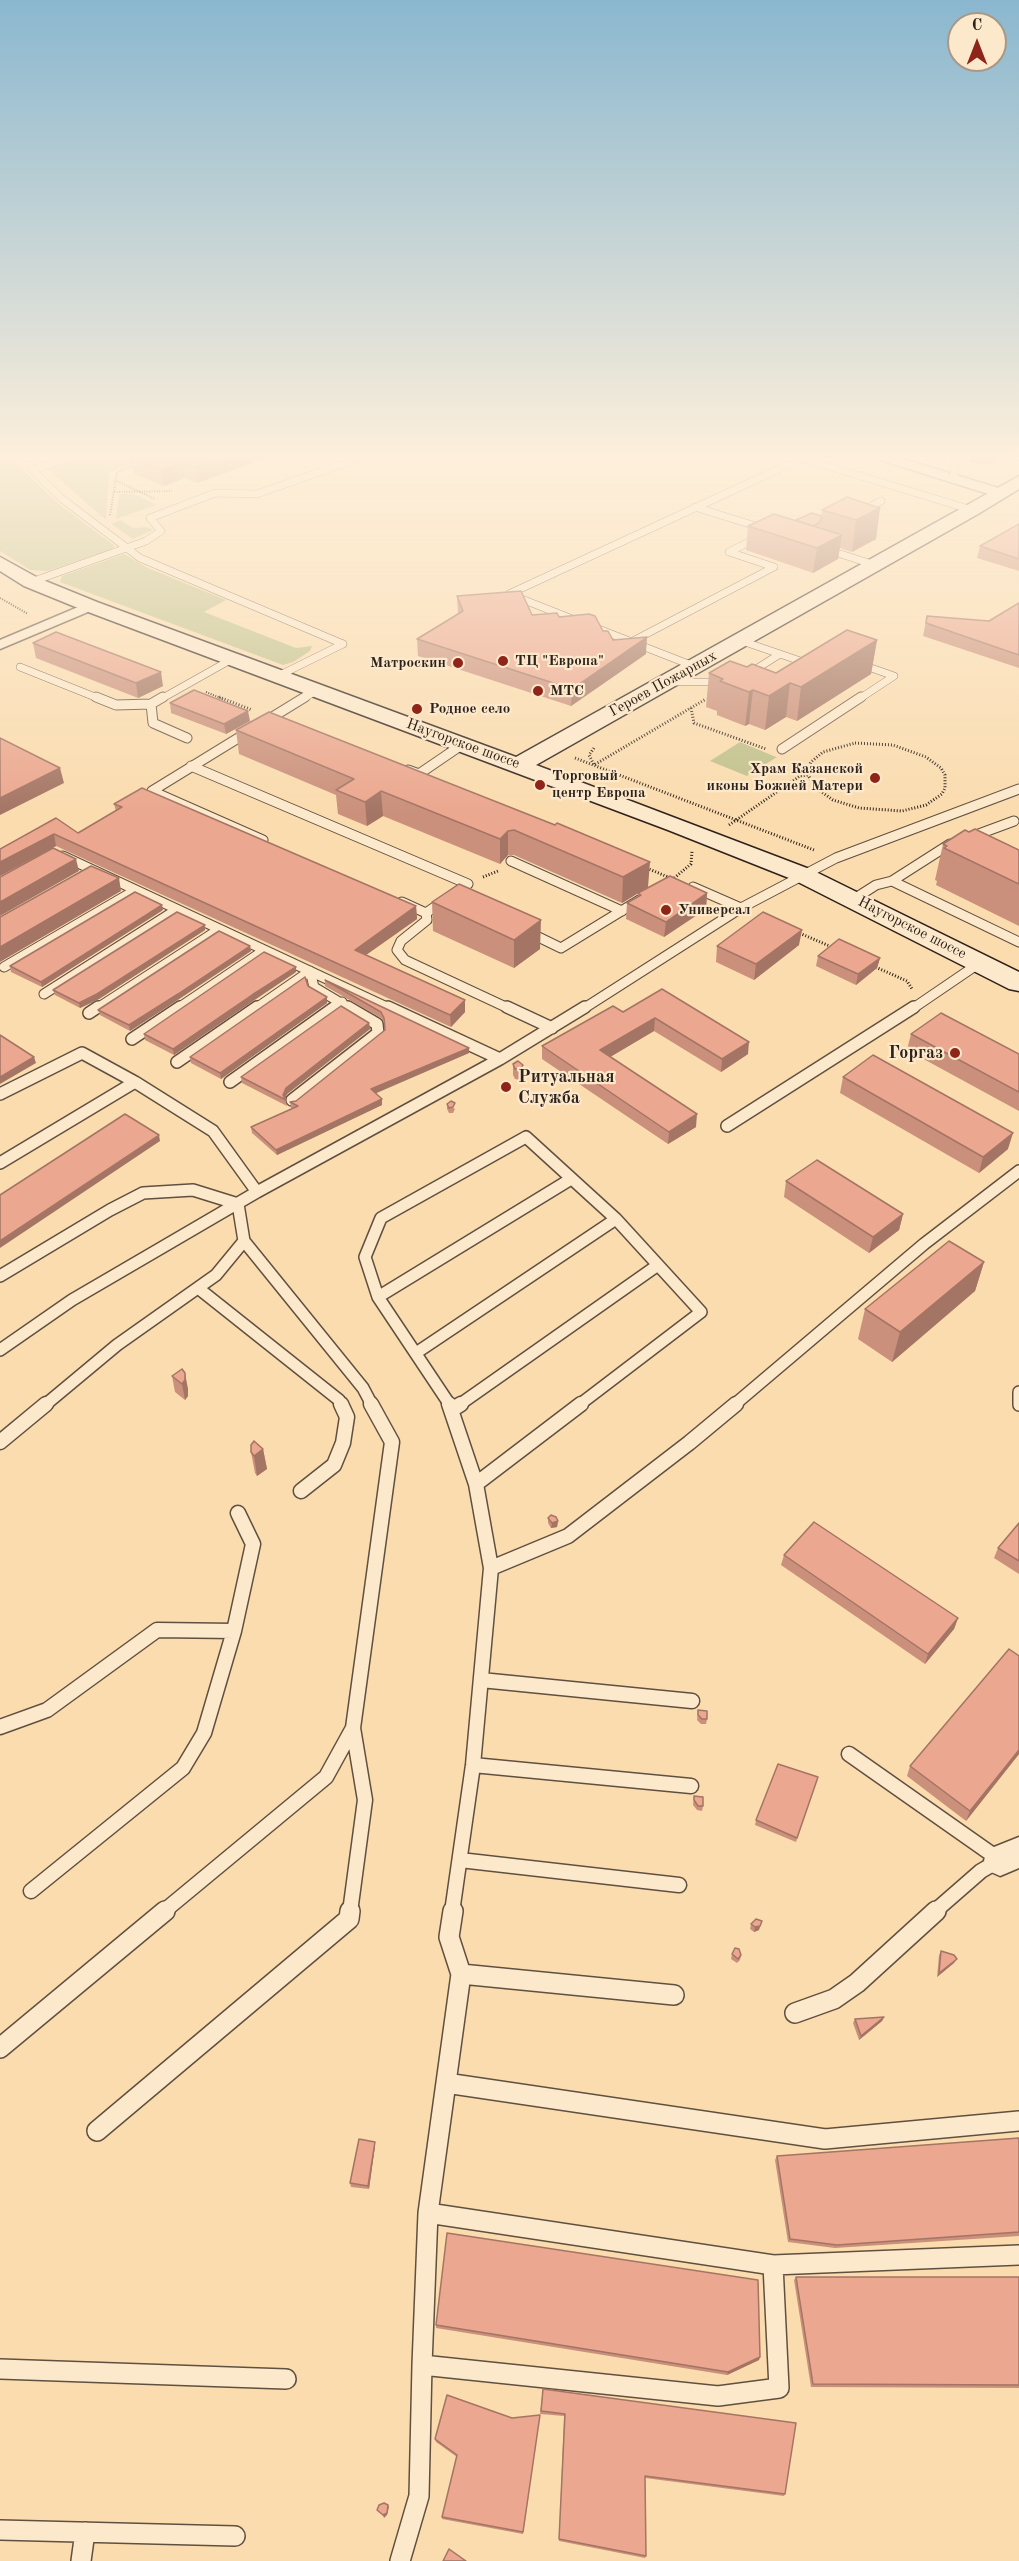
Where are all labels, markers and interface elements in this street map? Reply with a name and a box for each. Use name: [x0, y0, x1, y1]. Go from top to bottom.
north arrow: [947, 12, 1007, 72]
text: С: [972, 18, 982, 34]
street label: Героев Пожарных: [606, 647, 720, 721]
place label: ТЦ "Европа": [515, 652, 604, 670]
place label: Матроскин: [370, 654, 446, 672]
marker: ТЦ "Европа": [496, 654, 510, 668]
marker: Матроскин: [451, 656, 465, 670]
place label: МТС: [550, 682, 584, 700]
marker: МТС: [531, 684, 545, 698]
place label: Родное село: [429, 700, 510, 718]
marker: Родное село: [410, 702, 424, 716]
street label: Наугорское шоссе: [404, 715, 522, 773]
place label: Храм Казанской иконы Божией Матери: [707, 760, 863, 795]
place label: Торговый центр Европа: [552, 767, 646, 802]
marker: Храм Казанской иконы Божией Матери: [868, 771, 882, 785]
marker: Торговый центр Европа: [533, 778, 547, 792]
street label: Наугорское шоссе: [855, 893, 969, 963]
place label: Универсал: [678, 901, 751, 919]
marker: Универсал: [659, 903, 673, 917]
place label: Горгаз: [888, 1042, 943, 1064]
marker: Горгаз: [948, 1046, 962, 1060]
place label: Ритуальная Служба: [518, 1066, 615, 1108]
marker: Ритуальная Служба: [499, 1080, 513, 1094]

